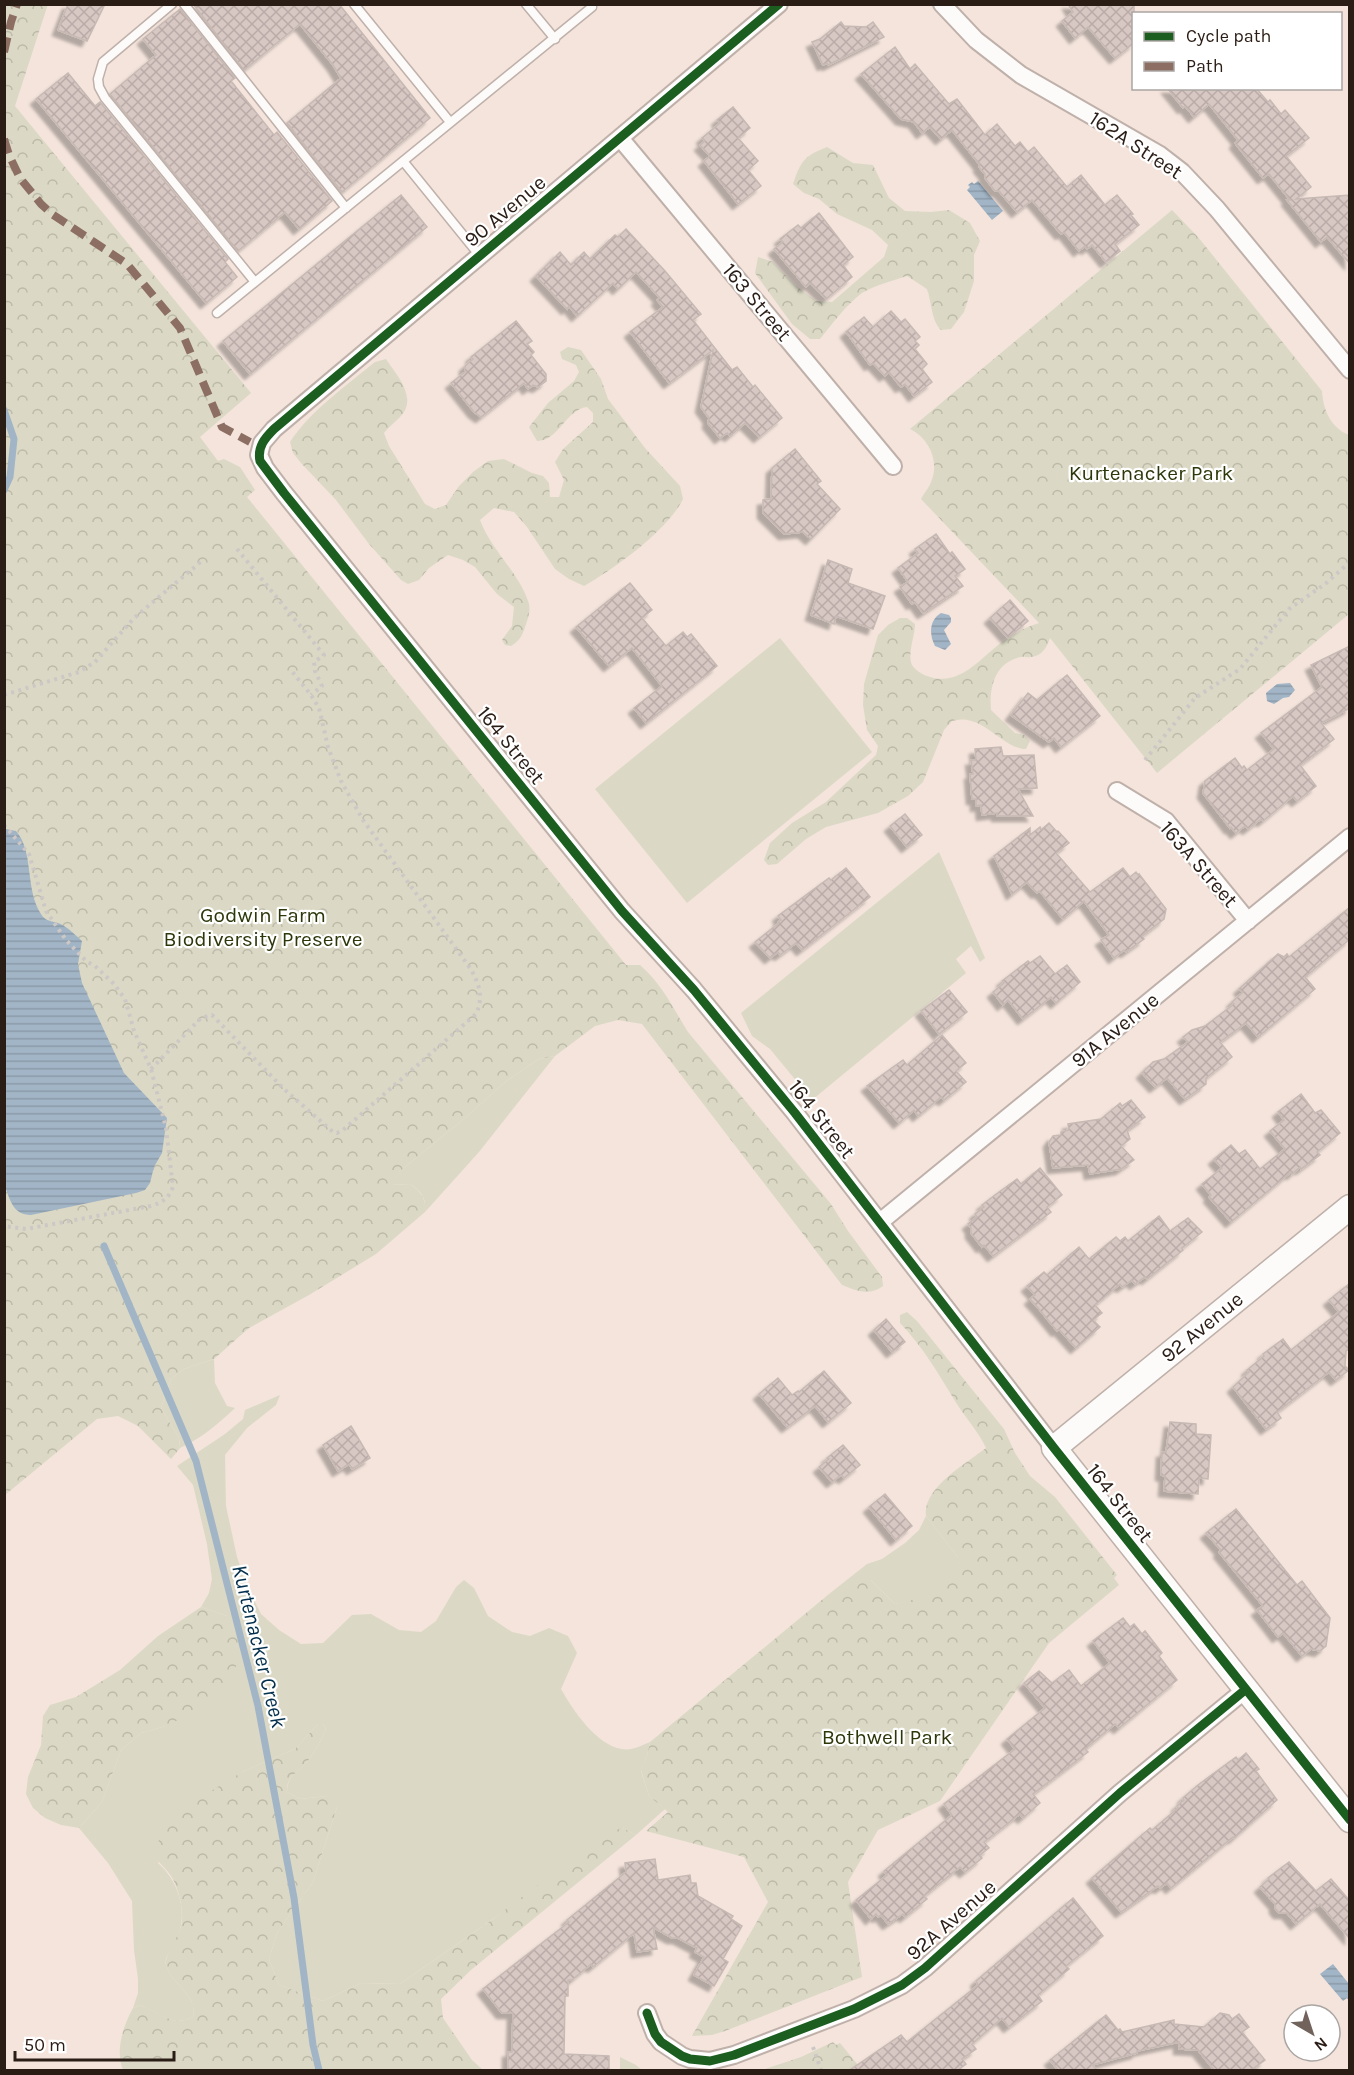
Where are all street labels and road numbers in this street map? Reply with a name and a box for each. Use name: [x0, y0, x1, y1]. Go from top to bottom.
street label: 162A Street: [1085, 106, 1187, 184]
street label: 90 Avenue: [459, 170, 551, 252]
street label: 163 Street: [718, 258, 796, 346]
street label: 164 Street: [472, 701, 550, 789]
street label: 163A Street: [1155, 816, 1243, 912]
street label: 91A Avenue: [1067, 988, 1163, 1072]
street label: 164 Street: [784, 1075, 860, 1163]
street label: 92 Avenue: [1156, 1287, 1248, 1367]
street label: 164 Street: [1082, 1459, 1158, 1547]
street label: 92A Avenue: [901, 1875, 1001, 1965]

